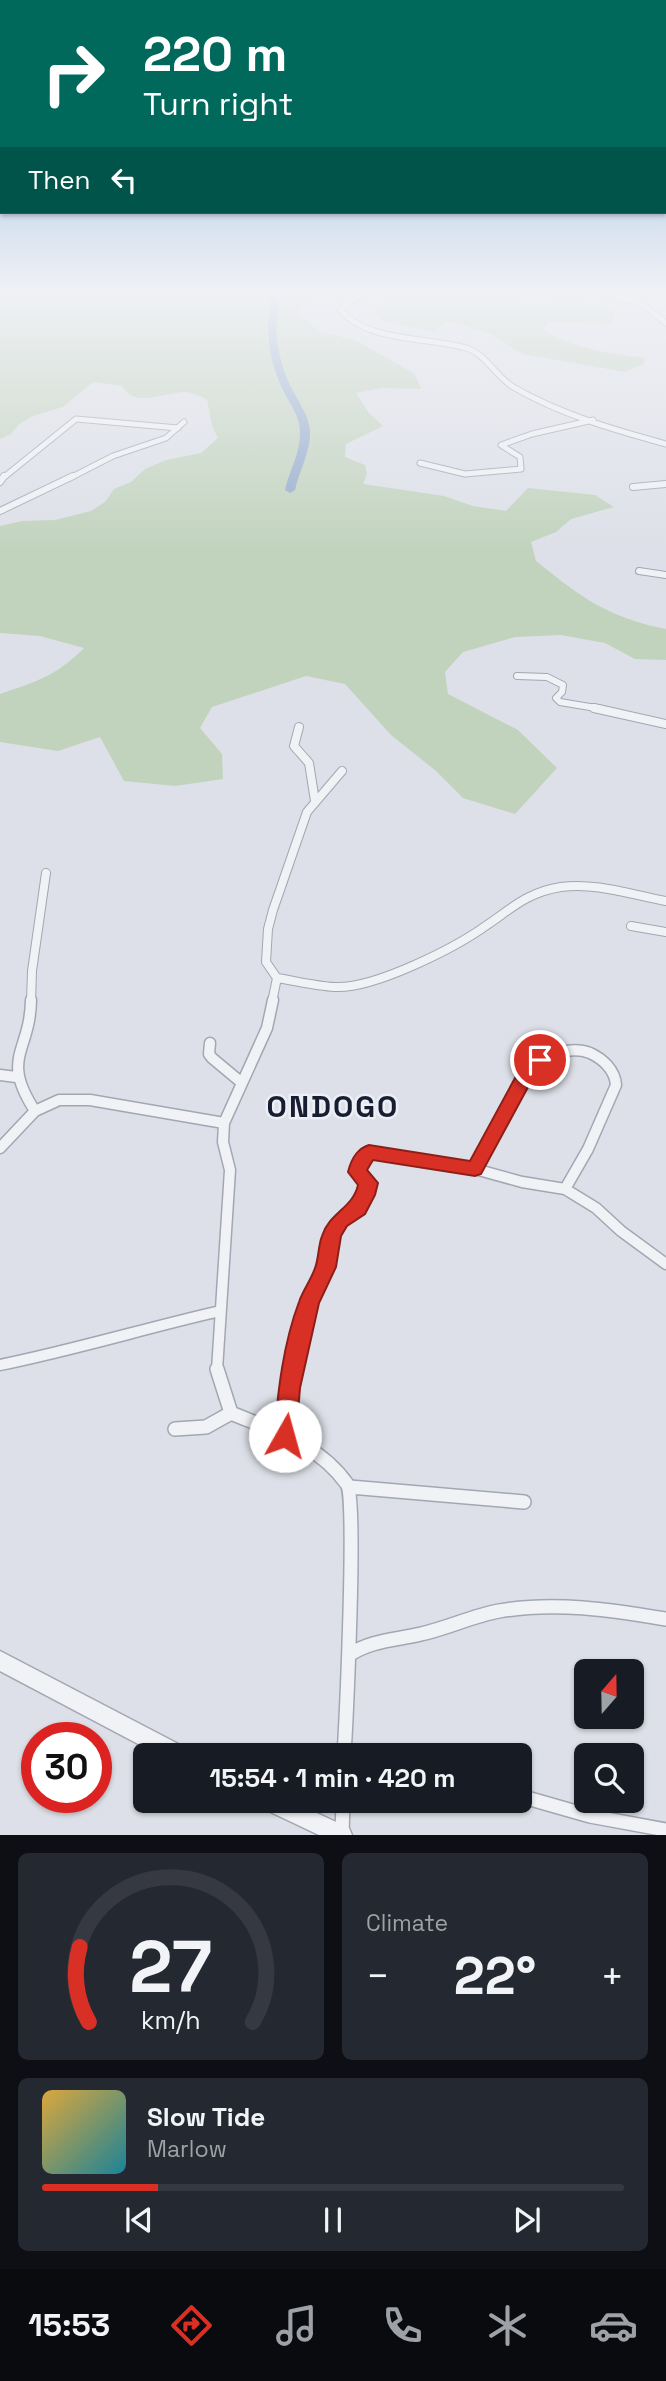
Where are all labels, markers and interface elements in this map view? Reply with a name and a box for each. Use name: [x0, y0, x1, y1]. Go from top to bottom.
text: 220 m: [143, 23, 287, 85]
icon: right: [28, 28, 119, 119]
text: Turn right: [143, 84, 293, 124]
icon: left: [105, 161, 143, 199]
text: Then: [28, 163, 91, 197]
pin: [510, 1030, 570, 1090]
icon: arrive: [521, 1041, 559, 1079]
district label: ONDOGO: [267, 1087, 399, 1126]
position arrow: [248, 1399, 322, 1473]
north arrow: [574, 1659, 644, 1729]
map controls: [574, 1659, 644, 1813]
speed limit sign: 30: [21, 1722, 112, 1813]
button: search: [574, 1743, 644, 1813]
text: 15:54 · 1 min · 420 m: [209, 1761, 456, 1795]
text: Climate: [366, 1908, 448, 1938]
text: 27: [130, 1921, 212, 2014]
text: 22°: [454, 1943, 536, 2009]
text: −: [366, 1952, 390, 2000]
text: +: [600, 1952, 624, 2000]
text: km/h: [141, 2004, 201, 2036]
text: Slow Tide: [147, 2100, 265, 2134]
text: Marlow: [147, 2134, 227, 2164]
icon: previous: [120, 2201, 158, 2239]
icon: pause: [314, 2201, 352, 2239]
icon: next: [508, 2201, 546, 2239]
icon: directions: [167, 2301, 216, 2350]
icon: music: [272, 2301, 321, 2350]
icon: phone: [378, 2301, 427, 2350]
icon: climate: [483, 2301, 532, 2350]
icon: car: [589, 2301, 638, 2350]
text: 15:53: [28, 2305, 110, 2345]

